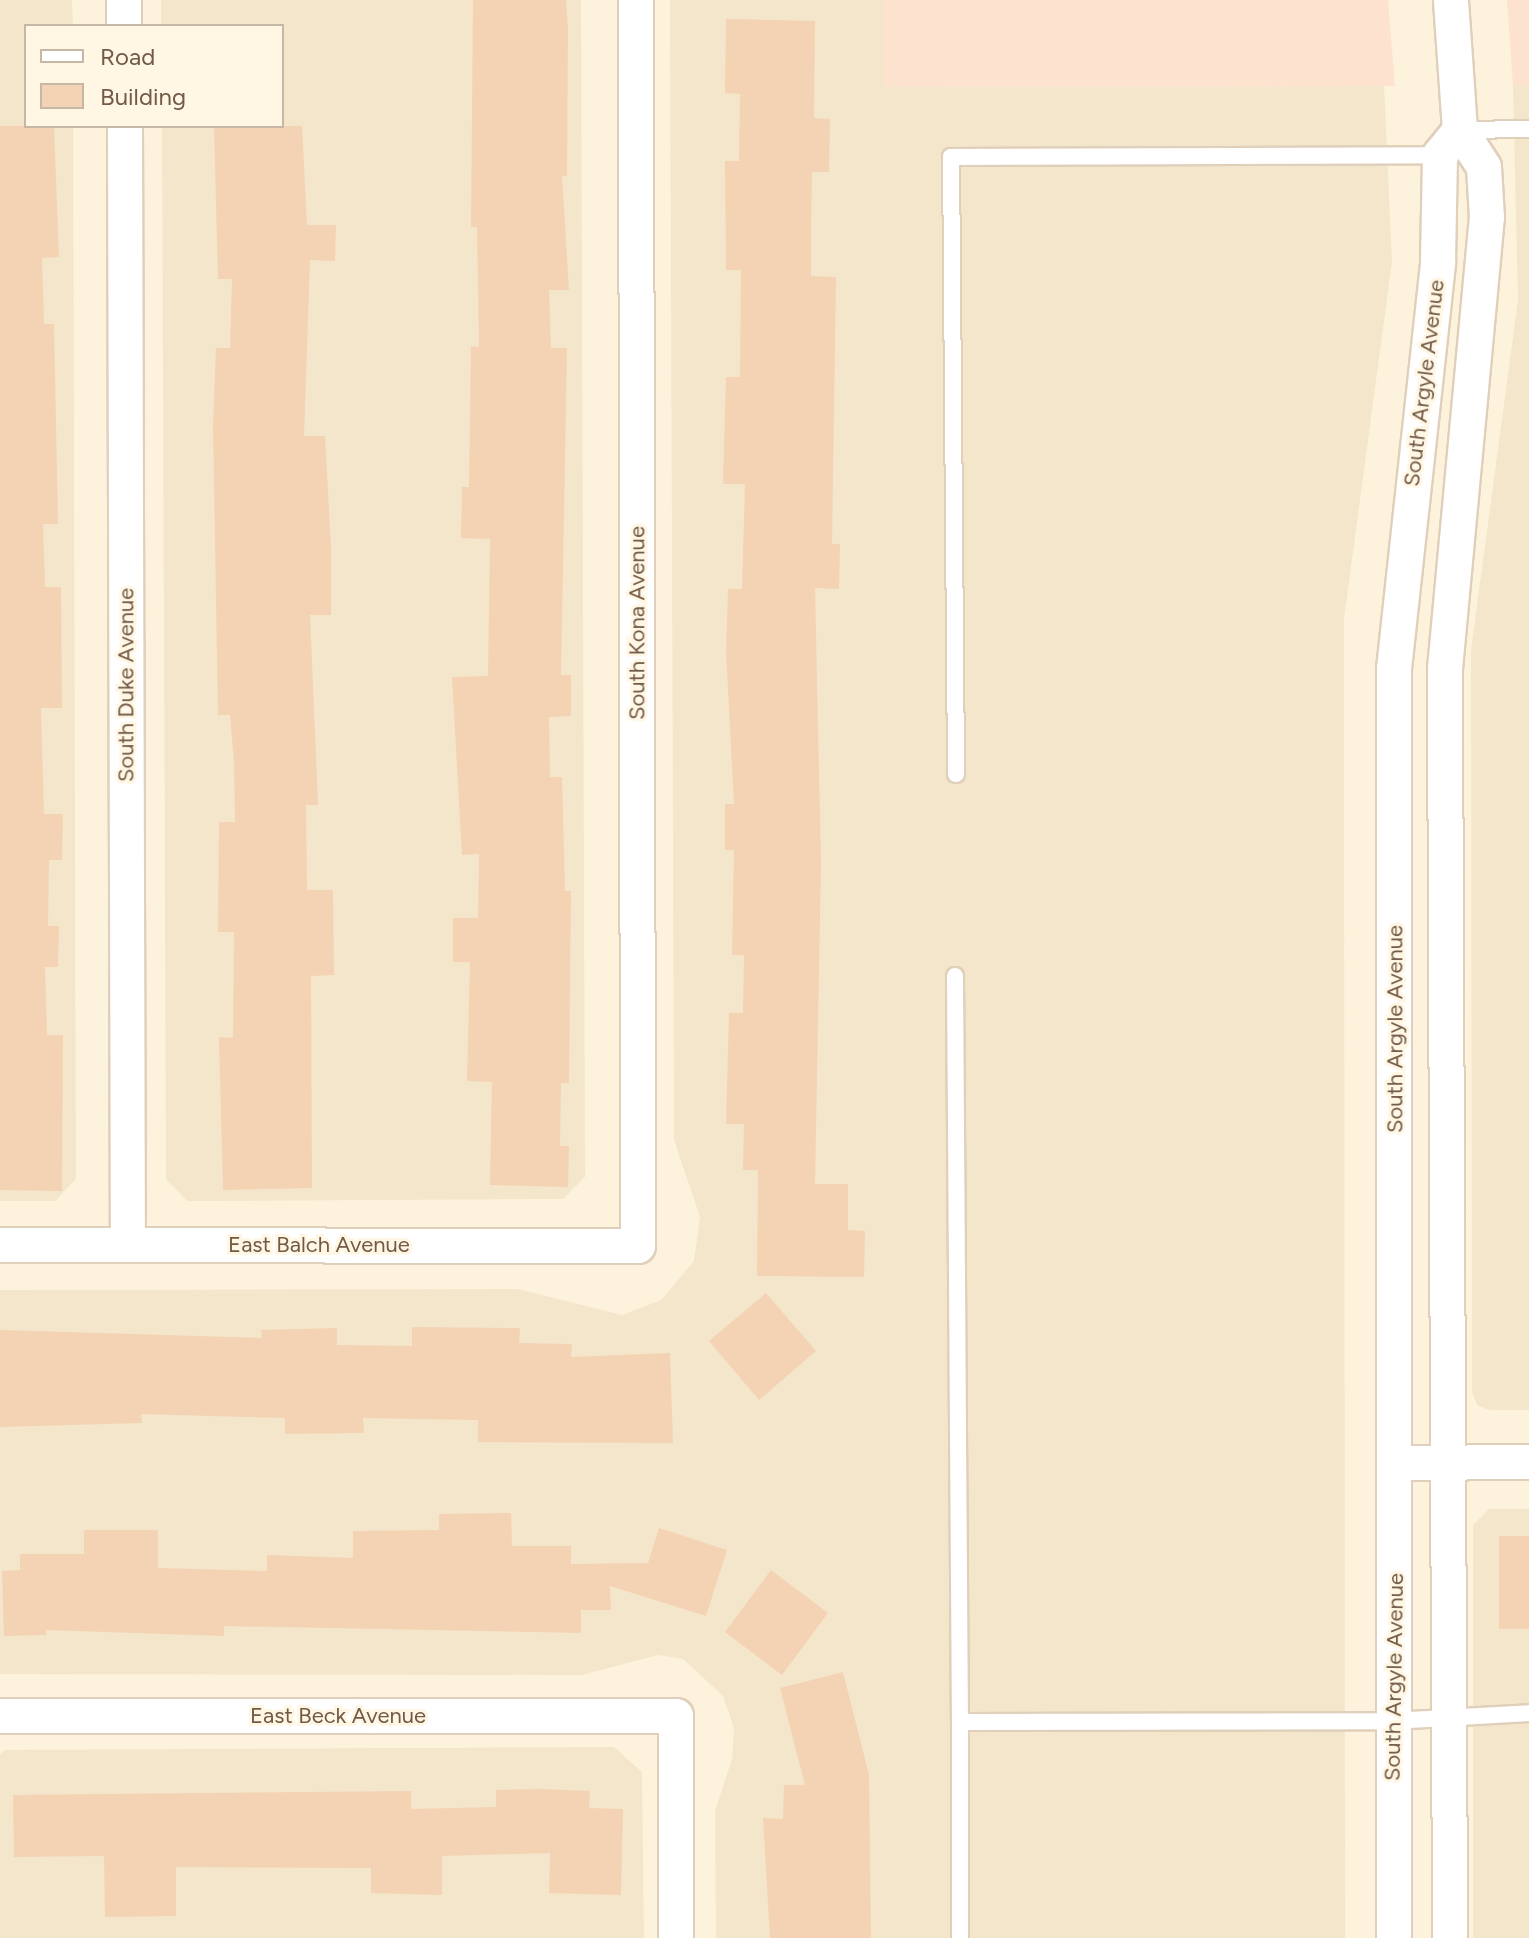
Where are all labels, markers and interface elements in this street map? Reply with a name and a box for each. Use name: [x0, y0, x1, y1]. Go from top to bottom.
legend: [24, 24, 284, 128]
text: Road: [100, 42, 155, 71]
text: Building: [100, 82, 186, 111]
street label: South Argyle Avenue: [1398, 278, 1450, 488]
street label: South Kona Avenue: [624, 526, 650, 720]
street label: South Duke Avenue: [113, 588, 139, 782]
street label: South Argyle Avenue: [1382, 925, 1408, 1133]
street label: East Balch Avenue: [228, 1232, 410, 1258]
street label: South Argyle Avenue: [1379, 1573, 1409, 1781]
street label: East Beck Avenue: [250, 1703, 426, 1729]

